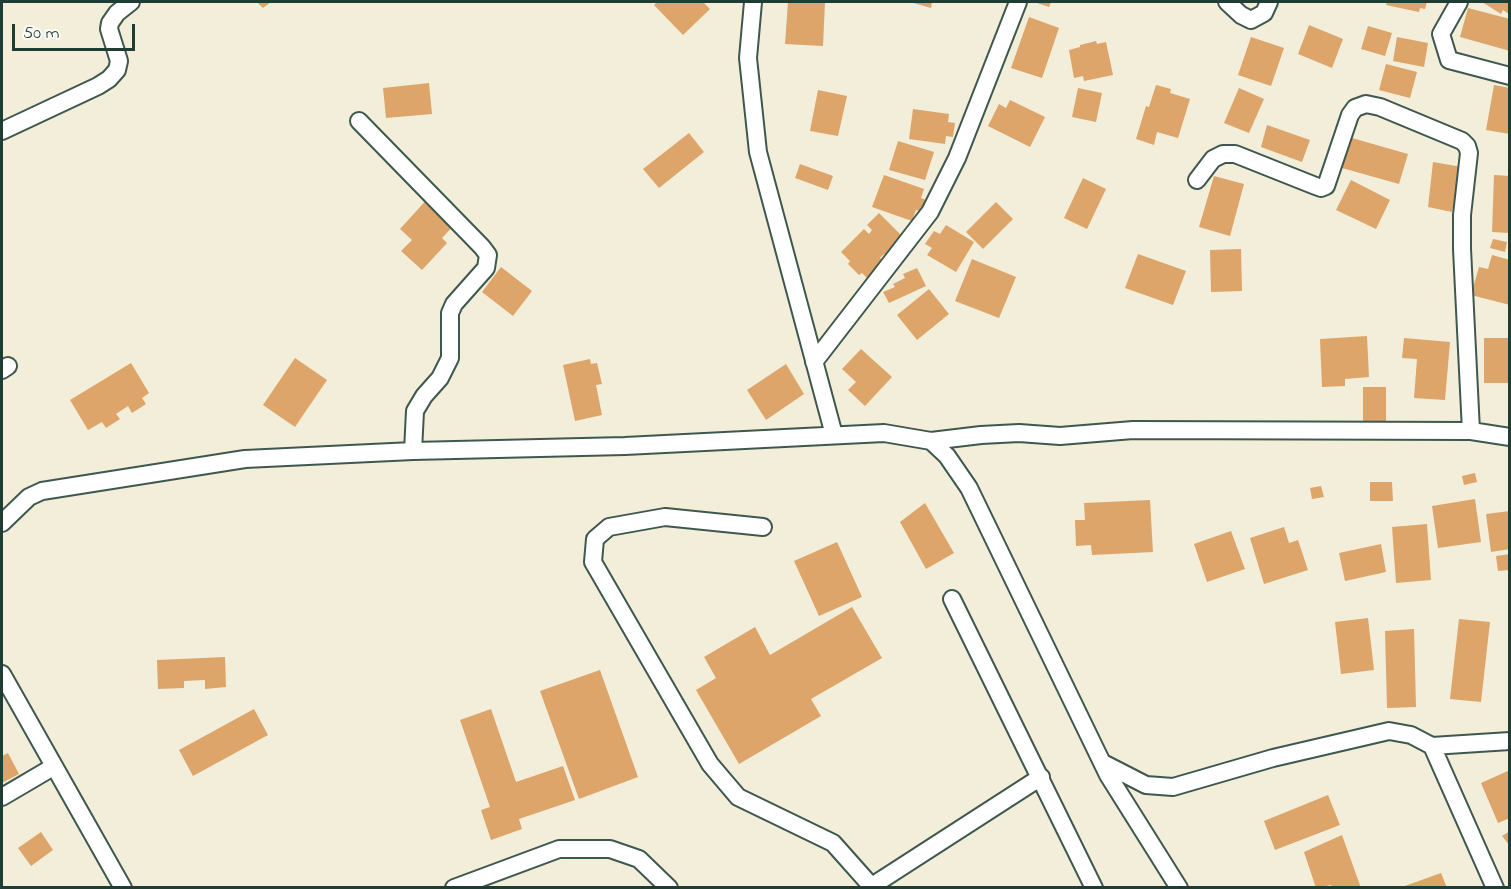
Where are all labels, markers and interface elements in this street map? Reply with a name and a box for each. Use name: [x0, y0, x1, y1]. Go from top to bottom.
scale bar: [15, 12, 138, 50]
text: 50 m: [23, 21, 60, 47]

